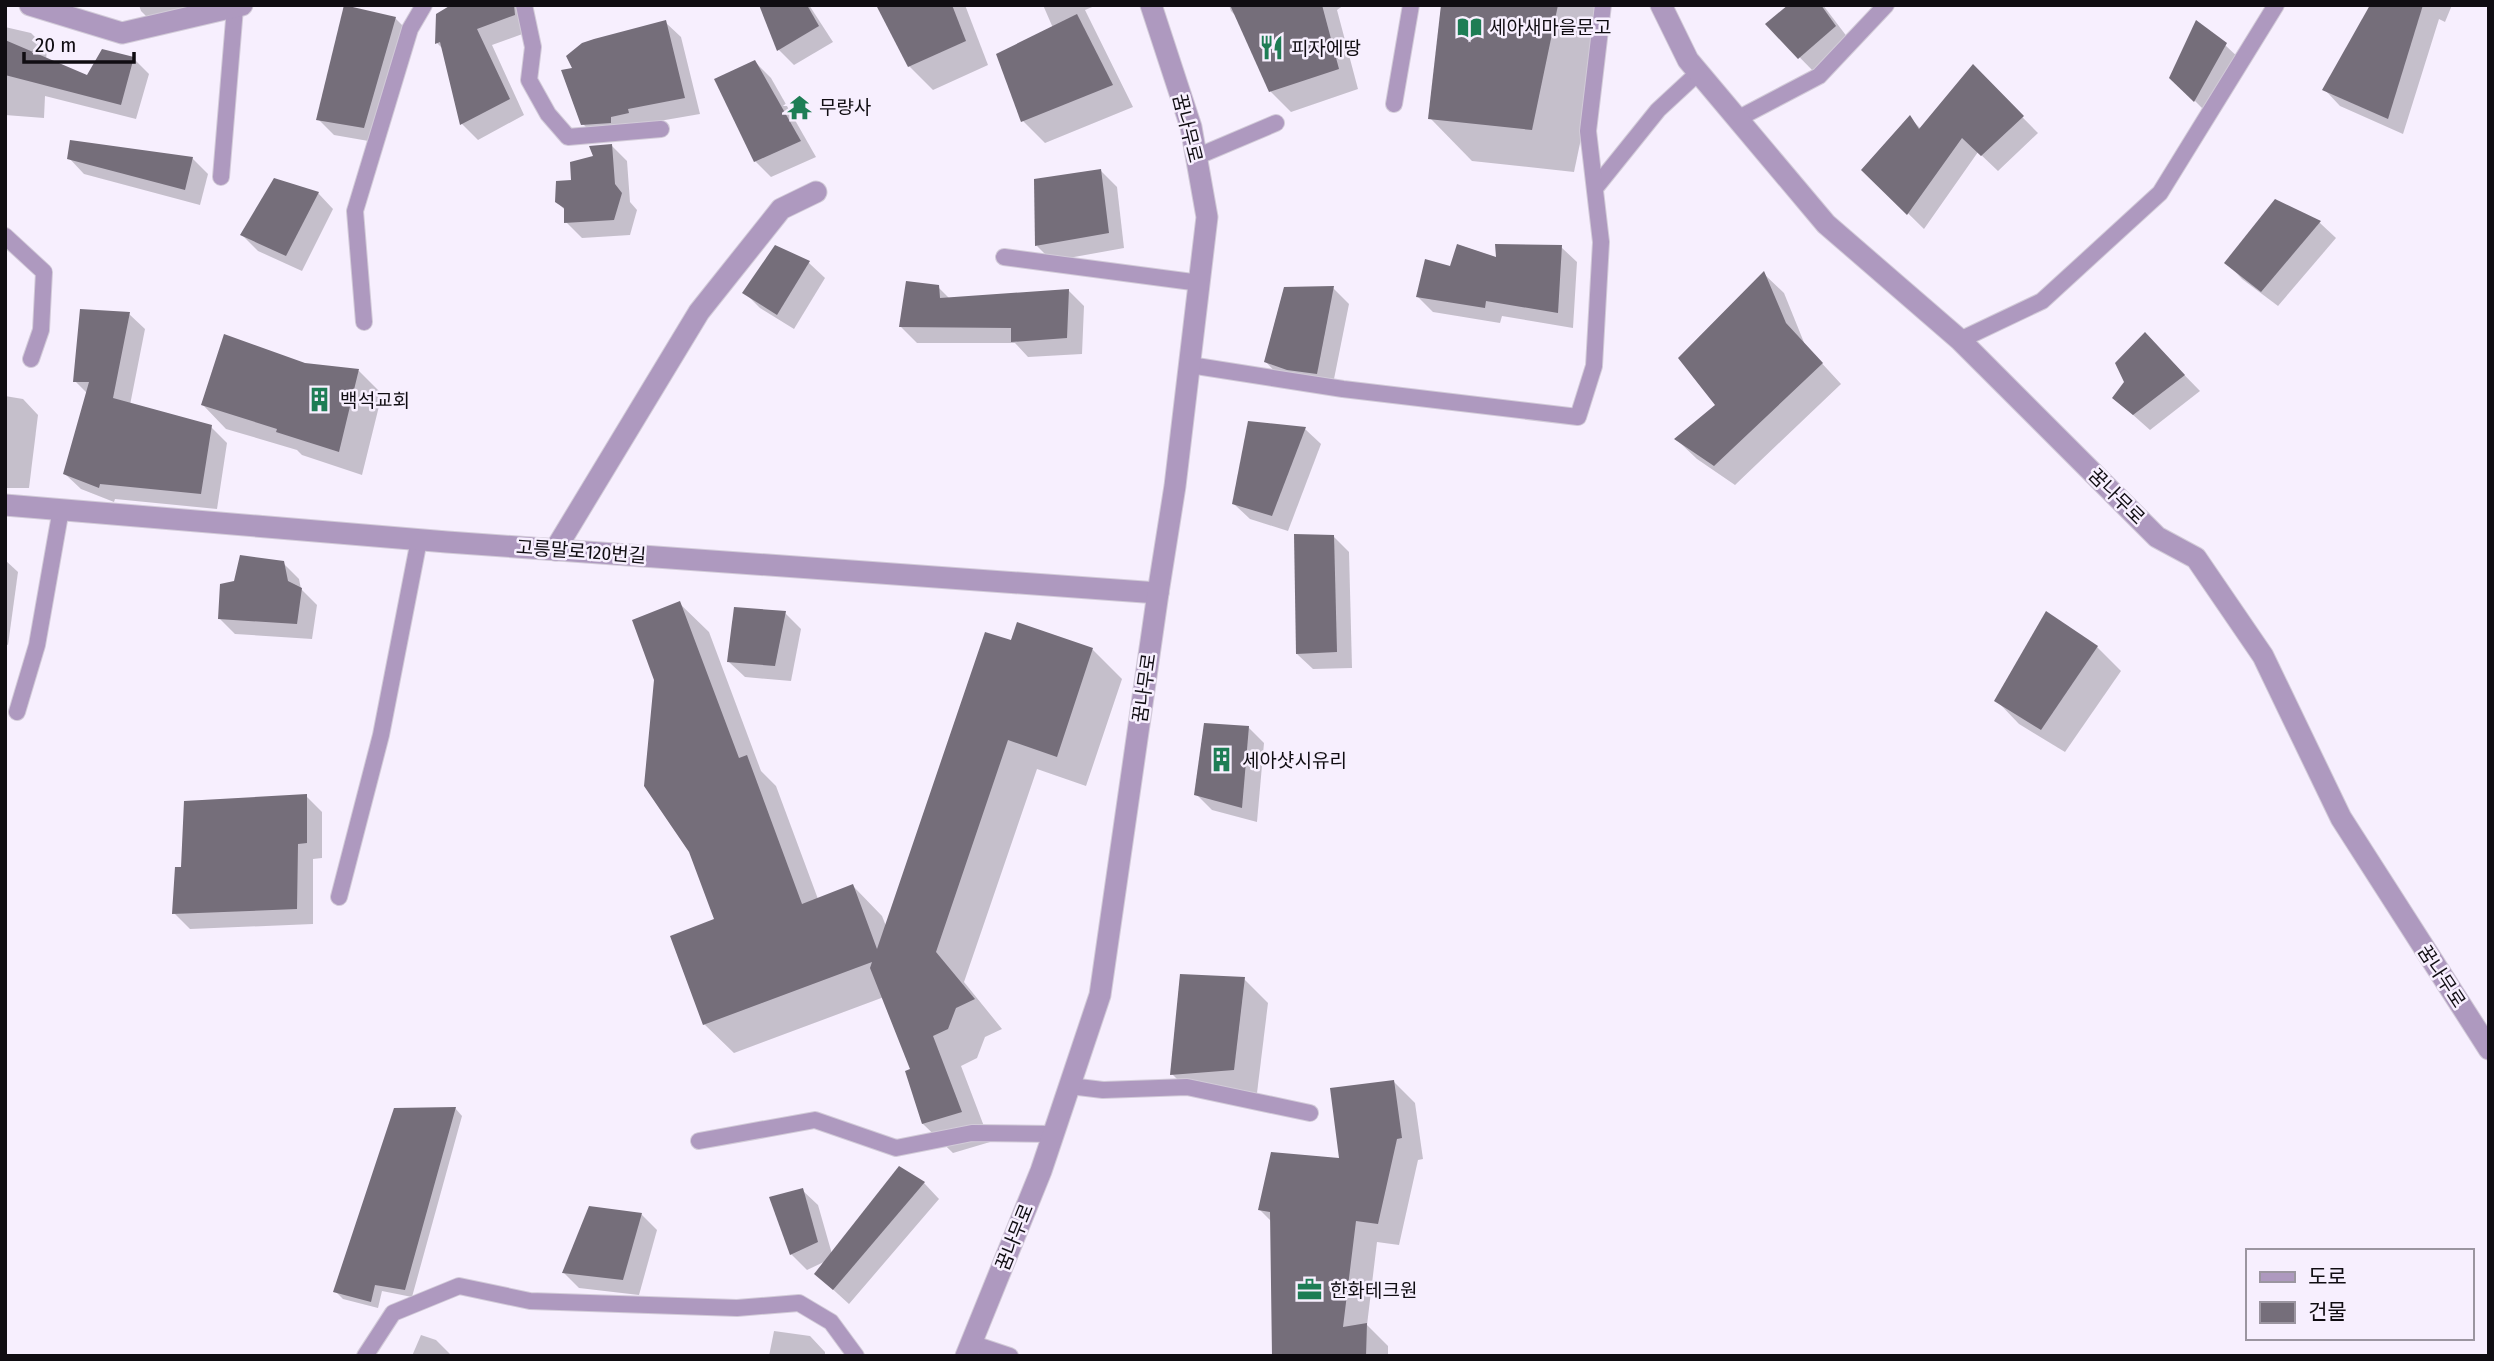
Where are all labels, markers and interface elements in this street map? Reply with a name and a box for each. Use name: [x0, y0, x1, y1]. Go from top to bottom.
library icon: 세아새마을문고: [1455, 13, 1483, 41]
place label: 세아새마을문고: [1489, 16, 1611, 39]
scale bar: [24, 21, 135, 65]
text: 20 m: [35, 32, 76, 58]
restaurant icon: 피자에땅: [1257, 34, 1285, 62]
place label: 피자에땅: [1291, 37, 1361, 60]
street label: 꿈나무로: [1168, 91, 1207, 165]
temple icon: 무량사: [785, 93, 813, 121]
place label: 무량사: [819, 96, 871, 119]
building icon: 백석교회: [306, 386, 334, 414]
place label: 백석교회: [340, 389, 410, 412]
street label: 꿈나무로: [2084, 464, 2149, 529]
street label: 고릉말로120번길: [515, 535, 647, 568]
street label: 꿈나무로: [1128, 652, 1161, 724]
building icon: 세아샷시유리: [1208, 746, 1236, 774]
place label: 세아샷시유리: [1242, 749, 1347, 772]
street label: 꿈나무로: [2413, 941, 2470, 1012]
street label: 꿈나무로: [991, 1200, 1038, 1274]
legend: [2246, 1249, 2473, 1340]
text: 도로: [2308, 1264, 2347, 1290]
office icon: 한화테크원: [1296, 1276, 1324, 1304]
place label: 한화테크원: [1330, 1279, 1417, 1302]
text: 건물: [2308, 1299, 2347, 1325]

